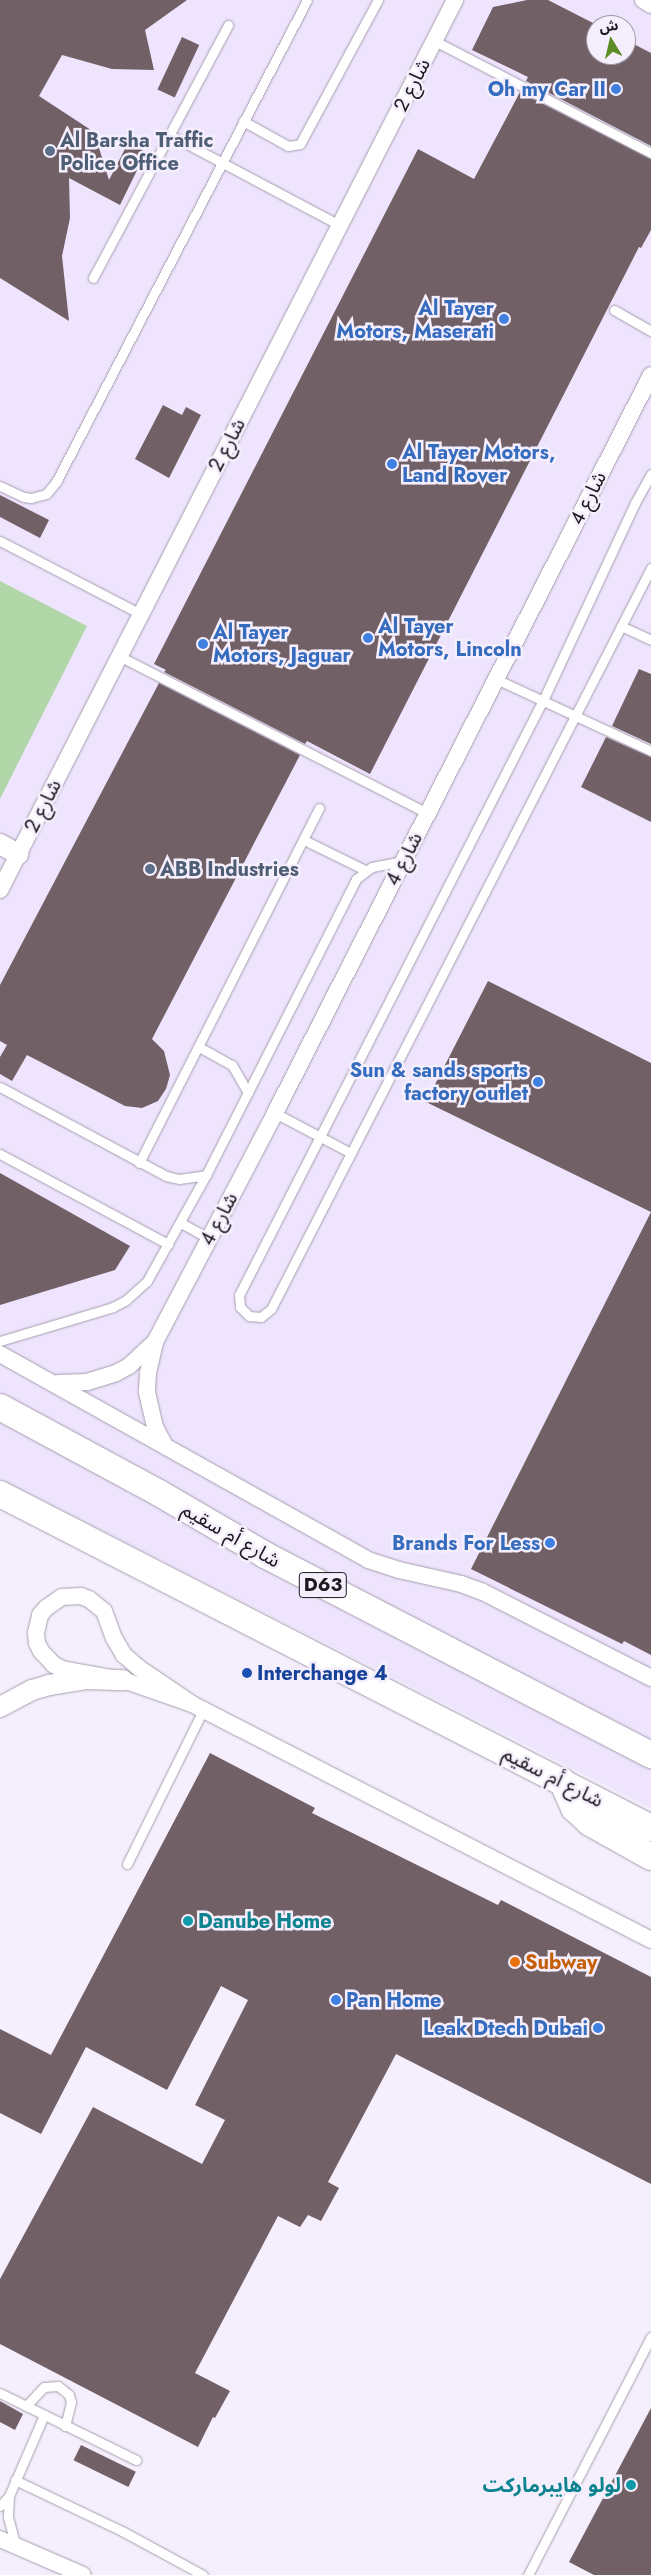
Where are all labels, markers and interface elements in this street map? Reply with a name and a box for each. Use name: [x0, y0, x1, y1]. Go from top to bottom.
north arrow: [586, 15, 636, 65]
text: ش: [598, 15, 620, 38]
street label: شارع 2: [389, 54, 435, 116]
place label: Oh my Car II: [488, 77, 606, 101]
marker: Oh my Car II: [610, 83, 622, 95]
place label: Al Barsha Traffic Police Office: [60, 128, 213, 175]
marker: Al Barsha Traffic Police Office: [44, 145, 56, 157]
place label: Al Tayer Motors, Maserati: [336, 296, 494, 343]
marker: Al Tayer Motors, Maserati: [498, 313, 510, 325]
street label: شارع 2: [204, 414, 250, 476]
place label: Al Tayer Motors, Land Rover: [402, 440, 555, 487]
marker: Al Tayer Motors, Land Rover: [386, 458, 398, 470]
street label: شارع 4: [564, 467, 612, 529]
place label: Al Tayer Motors, Lincoln: [378, 614, 522, 661]
place label: Al Tayer Motors, Jaguar: [213, 621, 351, 668]
marker: Al Tayer Motors, Lincoln: [362, 632, 374, 644]
marker: Al Tayer Motors, Jaguar: [197, 638, 209, 650]
street label: شارع 2: [20, 775, 66, 837]
street label: شارع 4: [380, 828, 428, 890]
place label: ABB Industries: [160, 857, 299, 881]
marker: ABB Industries: [144, 863, 156, 875]
place label: Sun & sands sports factory outlet: [350, 1058, 528, 1105]
marker: Sun & sands sports factory outlet: [532, 1076, 544, 1088]
street label: شارع 4: [195, 1188, 243, 1250]
street label: شارع أم سقيم: [178, 1497, 284, 1573]
place label: Brands For Less: [392, 1531, 540, 1555]
marker: Brands For Less: [544, 1537, 556, 1549]
road number: D63: [298, 1568, 348, 1602]
place label: Interchange 4: [257, 1661, 388, 1685]
marker: Interchange 4: [241, 1667, 253, 1679]
street label: شارع أم سقيم: [499, 1741, 607, 1813]
place label: Danube Home: [198, 1909, 332, 1933]
marker: Danube Home: [182, 1915, 194, 1927]
place label: Subway: [525, 1950, 597, 1974]
marker: Subway: [509, 1956, 521, 1968]
place label: Pan Home: [346, 1988, 442, 2012]
marker: Pan Home: [330, 1994, 342, 2006]
place label: Leak Dtech Dubai: [423, 2016, 588, 2040]
marker: Leak Dtech Dubai: [592, 2022, 604, 2034]
place label: لولو هايبرماركت: [483, 2473, 621, 2497]
marker: لولو هايبرماركت: [625, 2479, 637, 2491]

